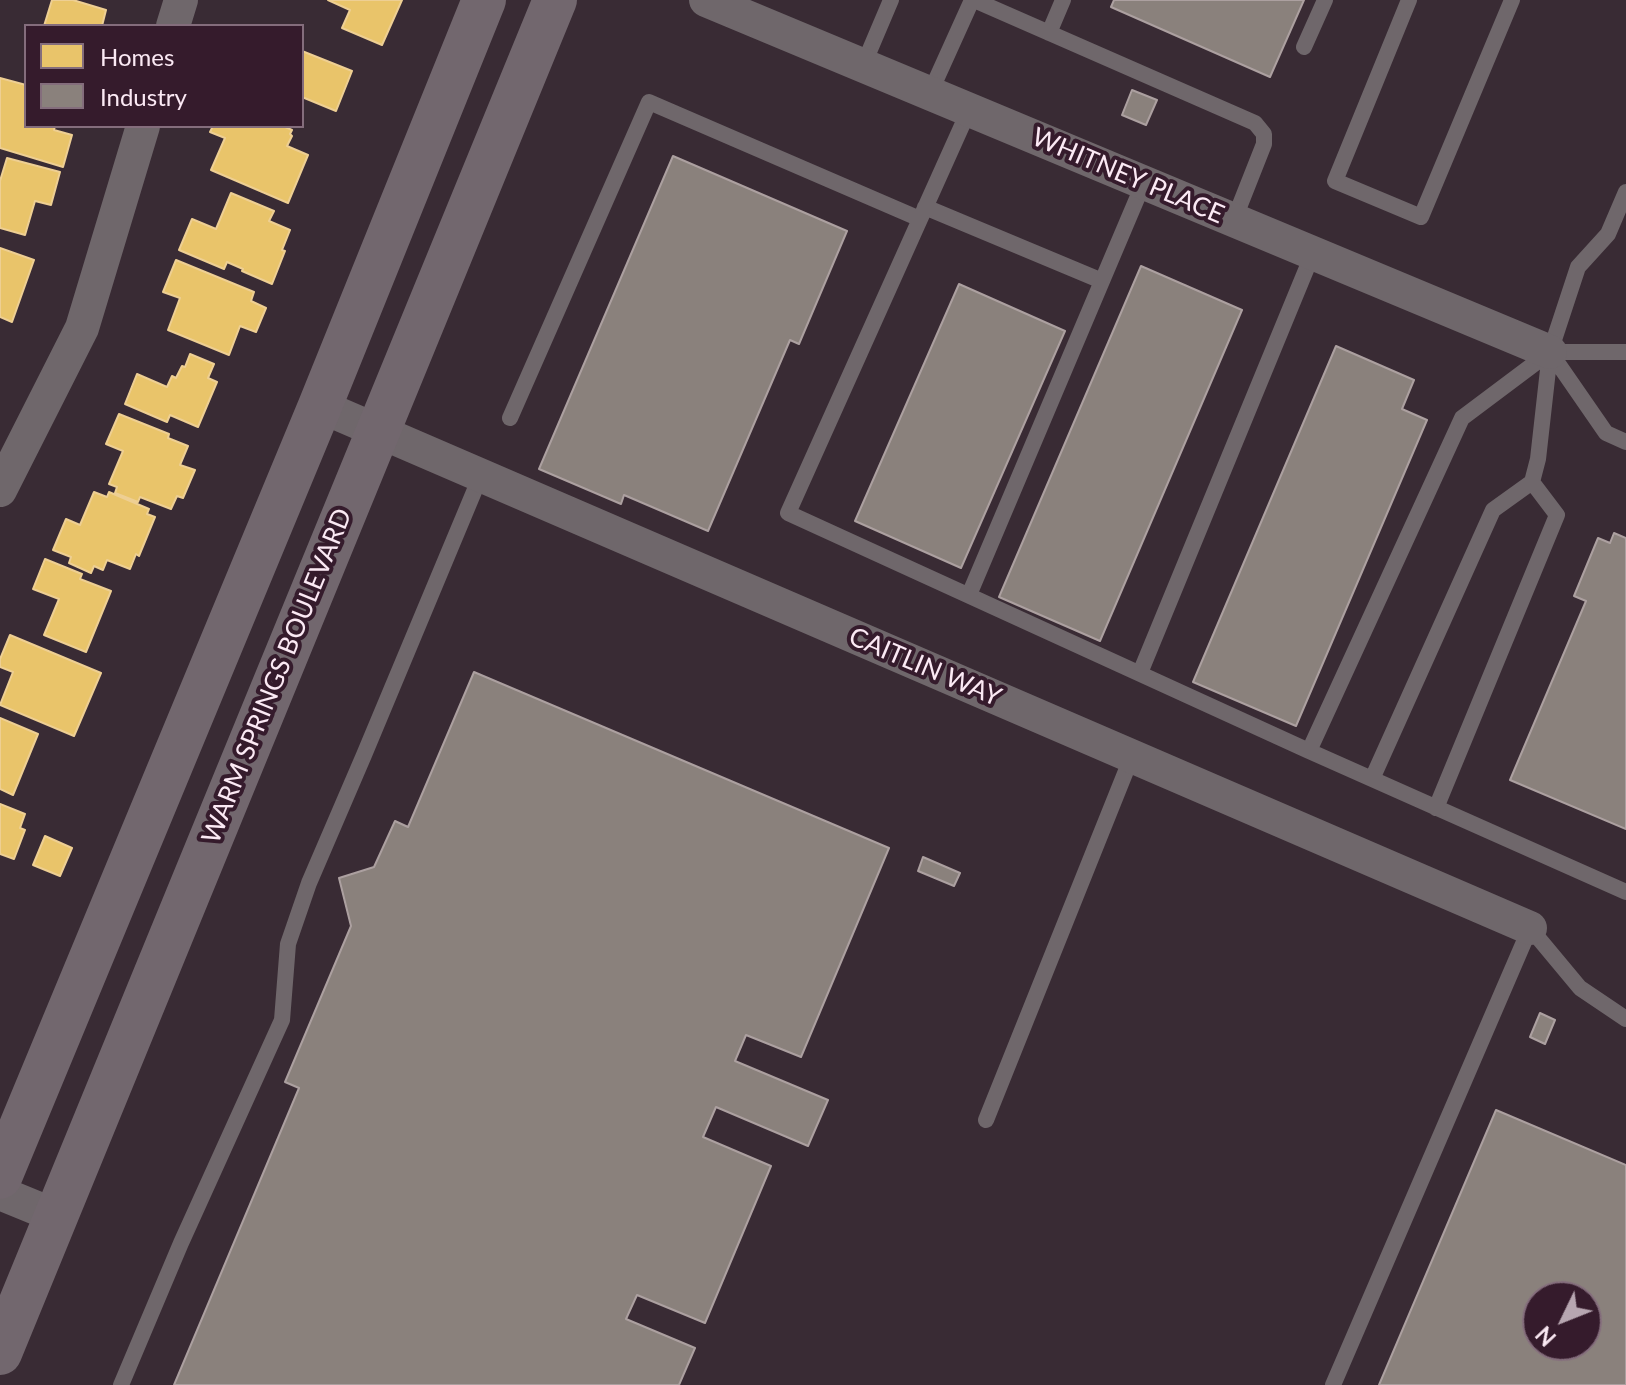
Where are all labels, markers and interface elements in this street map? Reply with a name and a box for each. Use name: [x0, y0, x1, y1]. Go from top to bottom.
legend: [24, 24, 304, 128]
text: Homes: [100, 42, 174, 71]
text: Industry: [100, 82, 187, 111]
street label: WHITNEY PLACE: [1027, 121, 1229, 231]
street label: WARM SPRINGS BOULEVARD: [195, 504, 359, 848]
street label: CAITLIN WAY: [844, 621, 1006, 713]
north arrow: [1522, 1281, 1602, 1361]
text: N: [1530, 1321, 1561, 1352]

